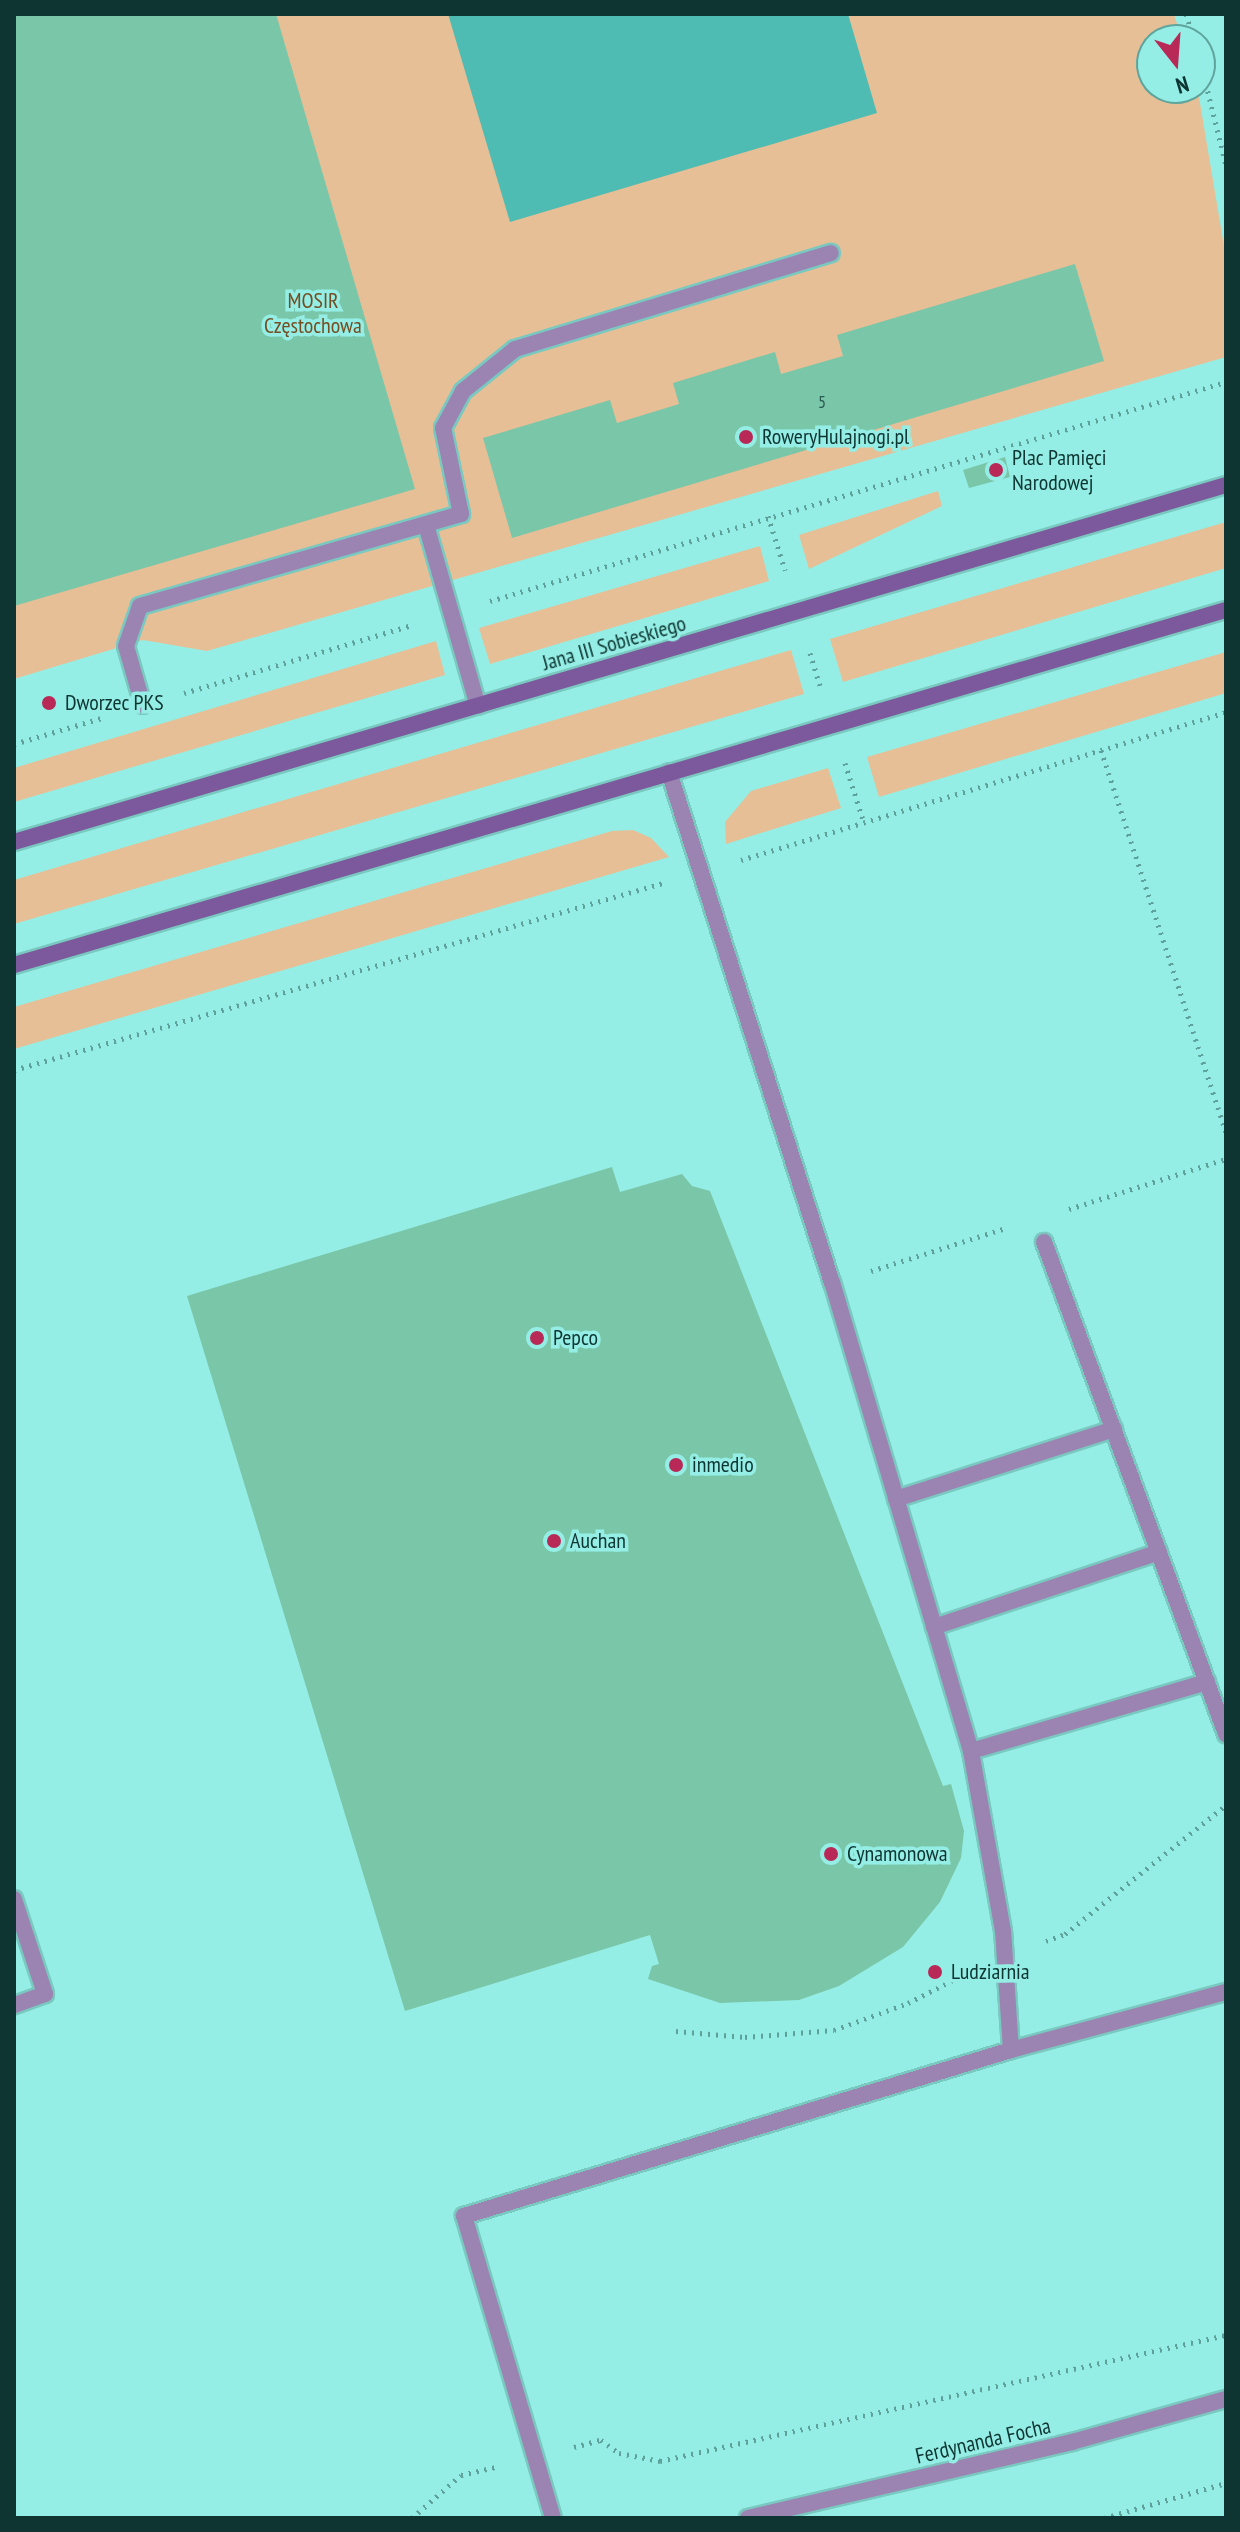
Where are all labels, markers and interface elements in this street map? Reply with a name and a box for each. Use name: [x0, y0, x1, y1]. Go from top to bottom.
north arrow: [1136, 24, 1216, 104]
text: N: [1173, 70, 1192, 100]
park label: MOSIR Częstochowa: [264, 287, 362, 338]
house number: 5: [818, 391, 826, 413]
place label: RoweryHulajnogi.pl: [762, 424, 909, 450]
marker: RoweryHulajnogi.pl: [737, 428, 755, 446]
place label: Plac Pamięci Narodowej: [1012, 444, 1107, 496]
marker: Plac Pamięci Narodowej: [987, 461, 1005, 479]
street label: Jana III Sobieskiego: [539, 610, 689, 676]
place label: Dworzec PKS: [65, 690, 164, 716]
marker: Dworzec PKS: [40, 694, 58, 712]
place label: Pepco: [553, 1325, 598, 1351]
marker: Pepco: [528, 1329, 546, 1347]
place label: inmedio: [692, 1452, 754, 1478]
marker: inmedio: [667, 1456, 685, 1474]
place label: Auchan: [570, 1528, 626, 1554]
marker: Auchan: [545, 1532, 563, 1550]
place label: Cynamonowa: [847, 1841, 948, 1867]
marker: Cynamonowa: [822, 1845, 840, 1863]
place label: Ludziarnia: [951, 1959, 1030, 1985]
marker: Ludziarnia: [926, 1963, 944, 1981]
street label: Ferdynanda Focha: [913, 2413, 1053, 2469]

